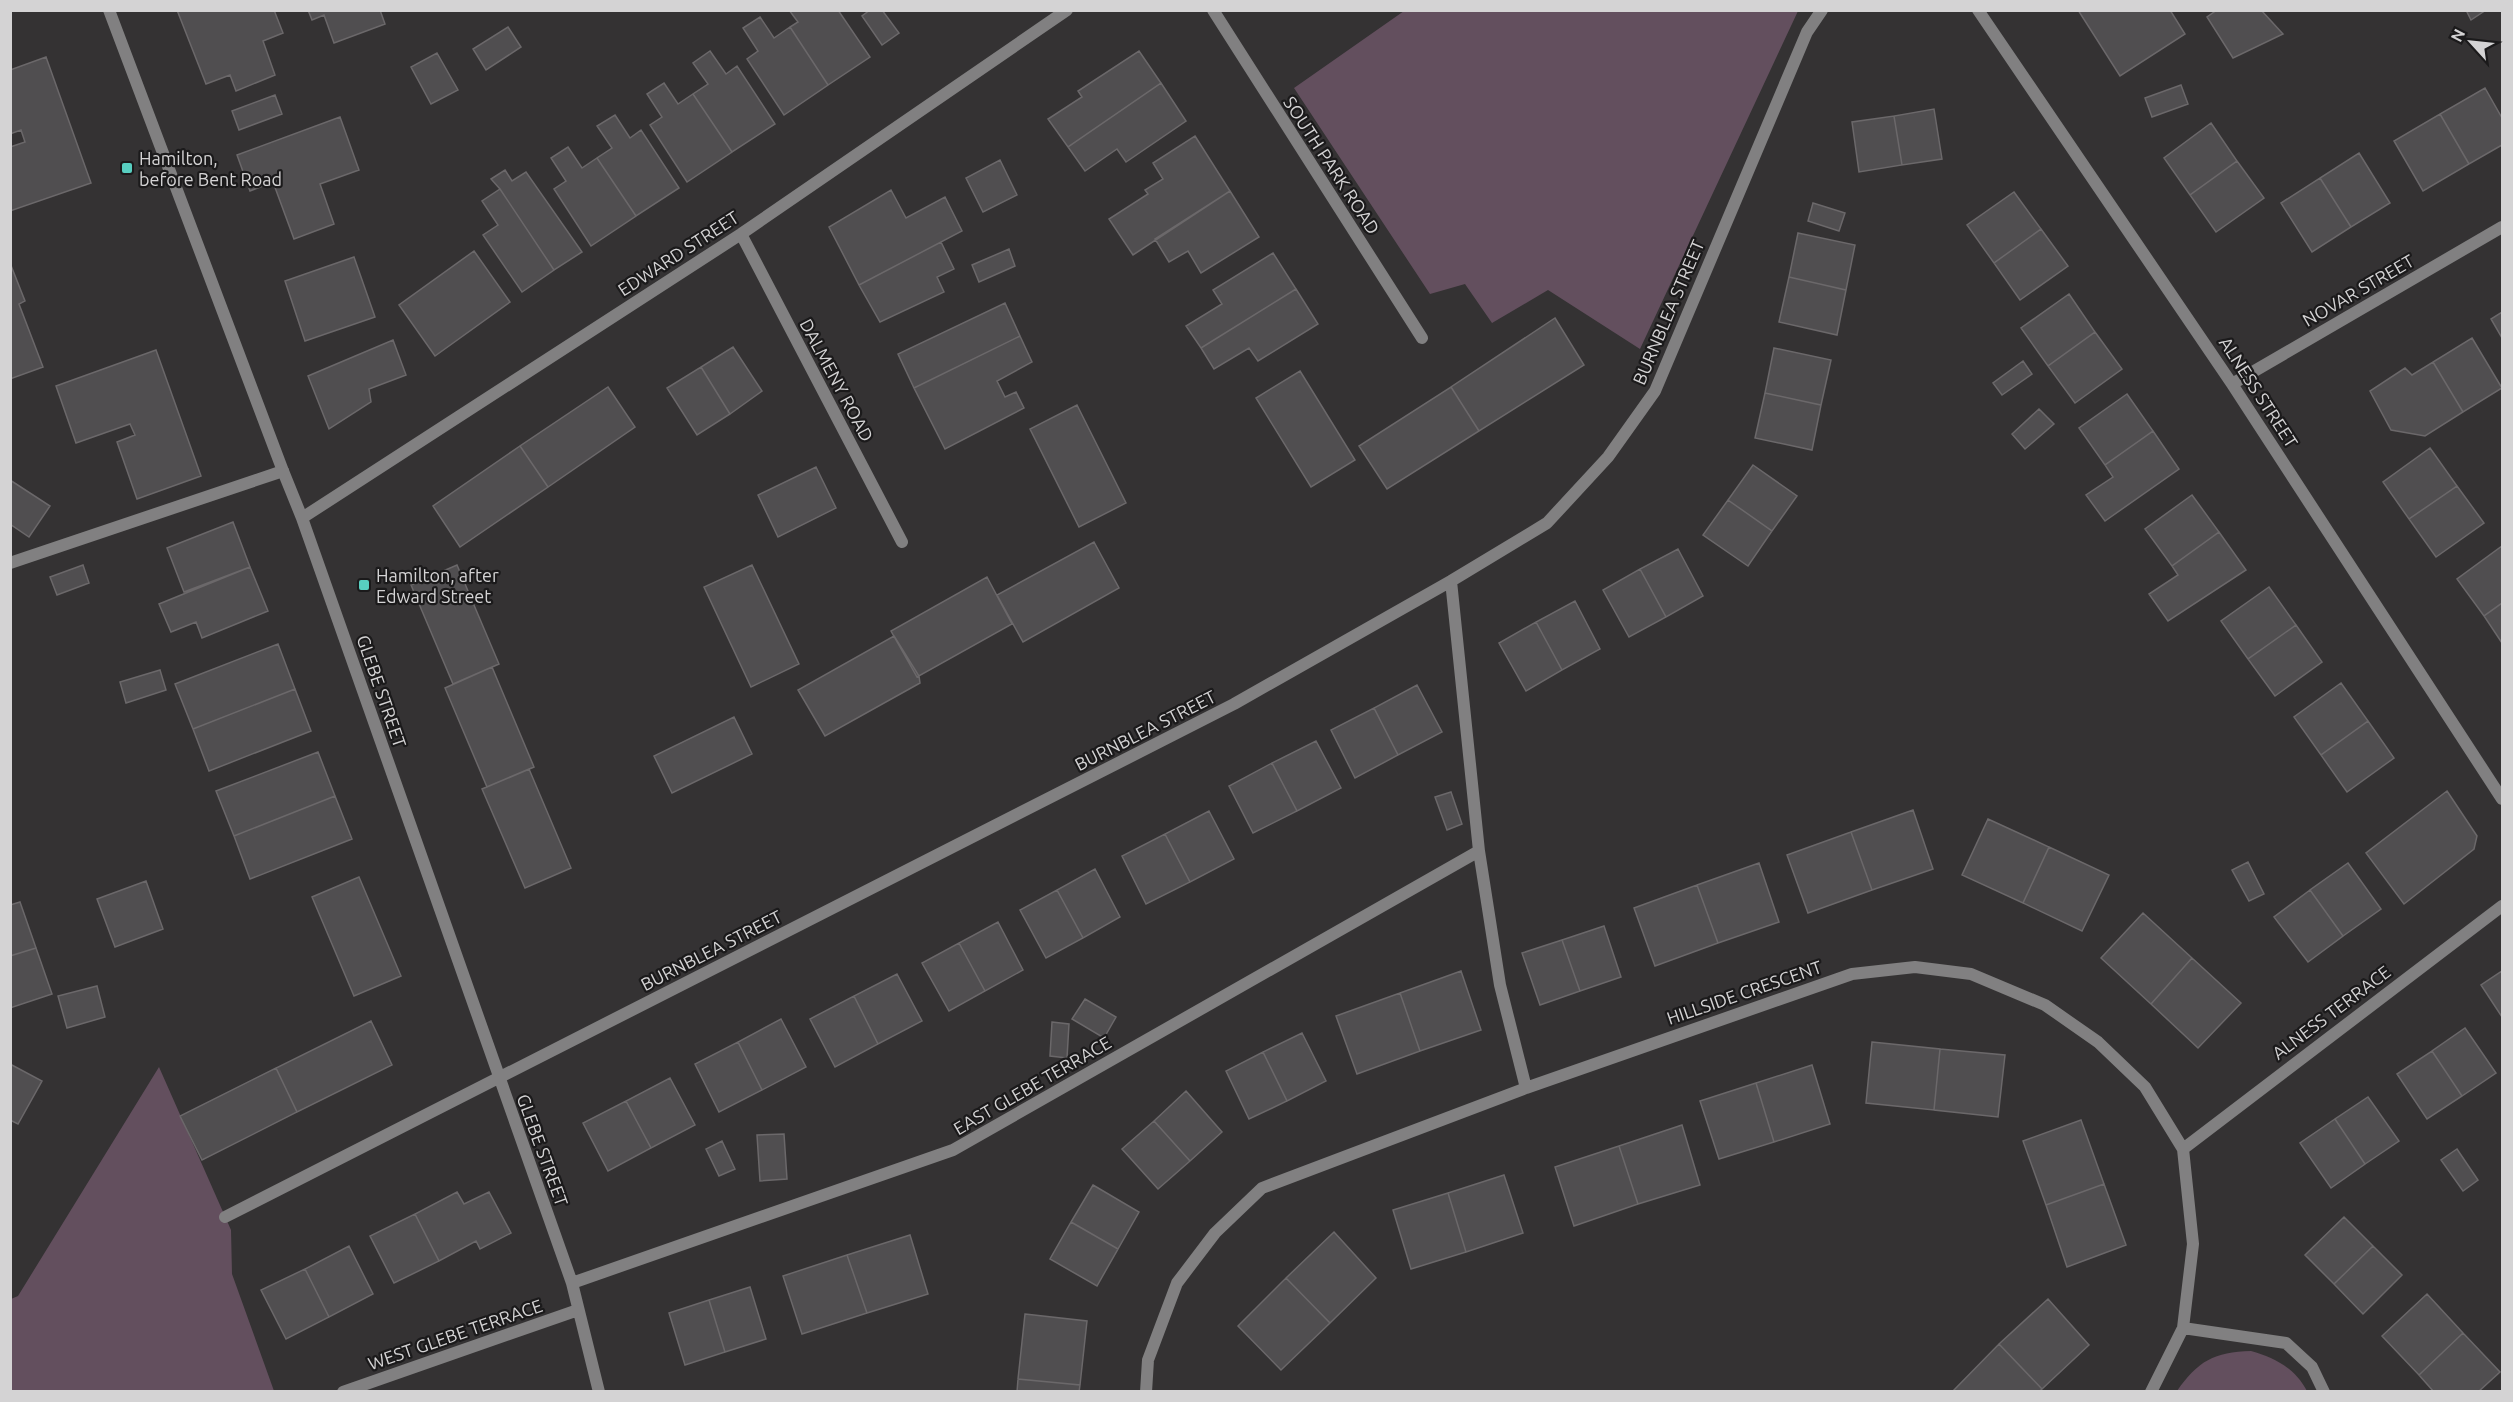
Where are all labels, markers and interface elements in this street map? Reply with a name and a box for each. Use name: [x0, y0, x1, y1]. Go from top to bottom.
north arrow: [2441, 12, 2501, 72]
text: N: [2447, 26, 2468, 45]
street label: SOUTH PARK ROAD: [1280, 93, 1384, 237]
place label: Hamilton, before Bent Road: [139, 148, 282, 189]
marker: Hamilton, before Bent Road: [120, 161, 134, 175]
street label: EDWARD STREET: [614, 207, 742, 299]
street label: BURNBLEA STREET: [1628, 237, 1708, 387]
street label: NOVAR STREET: [2299, 250, 2417, 330]
street label: DALMENY ROAD: [796, 315, 878, 445]
street label: ALNESS STREET: [2216, 333, 2302, 451]
place label: Hamilton, after Edward Street: [376, 565, 499, 606]
marker: Hamilton, after Edward Street: [357, 578, 371, 592]
street label: GLEBE STREET: [353, 632, 411, 750]
street label: BURNBLEA STREET: [1071, 686, 1219, 774]
street label: BURNBLEA STREET: [637, 906, 785, 994]
street label: HILLSIDE CRESCENT: [1664, 956, 1824, 1028]
street label: ALNESS TERRACE: [2268, 961, 2394, 1063]
street label: EAST GLEBE TERRACE: [950, 1032, 1114, 1138]
street label: GLEBE STREET: [513, 1091, 573, 1209]
street label: WEST GLEBE TERRACE: [365, 1295, 545, 1373]

